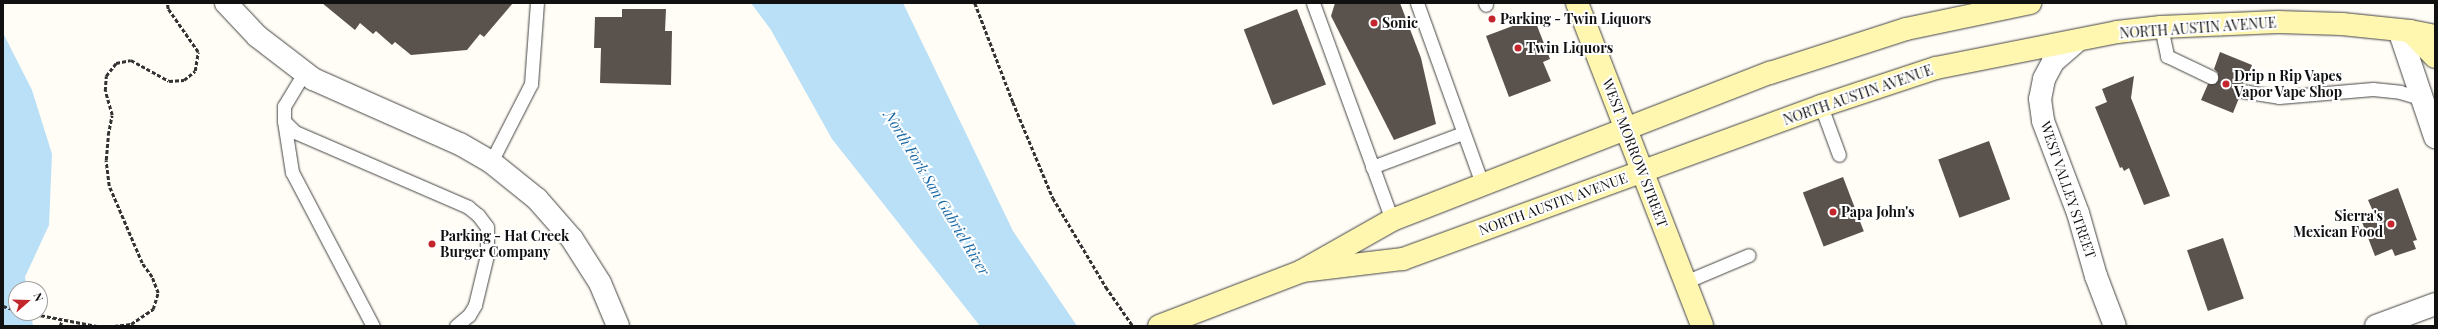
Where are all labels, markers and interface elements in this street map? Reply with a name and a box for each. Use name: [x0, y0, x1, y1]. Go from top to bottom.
place label: Parking - Twin Liquors: [1500, 11, 1652, 27]
marker: Parking - Twin Liquors: [1487, 14, 1497, 24]
street label: NORTH AUSTIN AVENUE: [2119, 14, 2277, 42]
place label: Sonic: [1382, 15, 1418, 31]
marker: Sonic: [1369, 18, 1379, 28]
place label: Twin Liquors: [1526, 40, 1613, 56]
marker: Twin Liquors: [1513, 43, 1523, 53]
street label: NORTH AUSTIN AVENUE: [1781, 61, 1935, 129]
place label: Drip n Rip Vapes Vapor Vape Shop: [2234, 68, 2343, 100]
street label: WEST MORROW STREET: [1599, 76, 1671, 230]
marker: Drip n Rip Vapes Vapor Vape Shop: [2221, 79, 2231, 89]
water label: North Fork San Gabriel River: [880, 107, 994, 279]
street label: WEST VALLEY STREET: [2036, 119, 2100, 261]
street label: NORTH AUSTIN AVENUE: [1476, 169, 1630, 239]
place label: Papa John's: [1841, 204, 1915, 220]
marker: Papa John's: [1828, 207, 1838, 217]
place label: Sierra's Mexican Food: [2293, 208, 2383, 240]
marker: Sierra's Mexican Food: [2386, 219, 2396, 229]
place label: Parking - Hat Creek Burger Company: [440, 228, 569, 260]
marker: Parking - Hat Creek Burger Company: [427, 239, 437, 249]
north arrow: [8, 281, 48, 321]
text: N: [30, 291, 47, 303]

